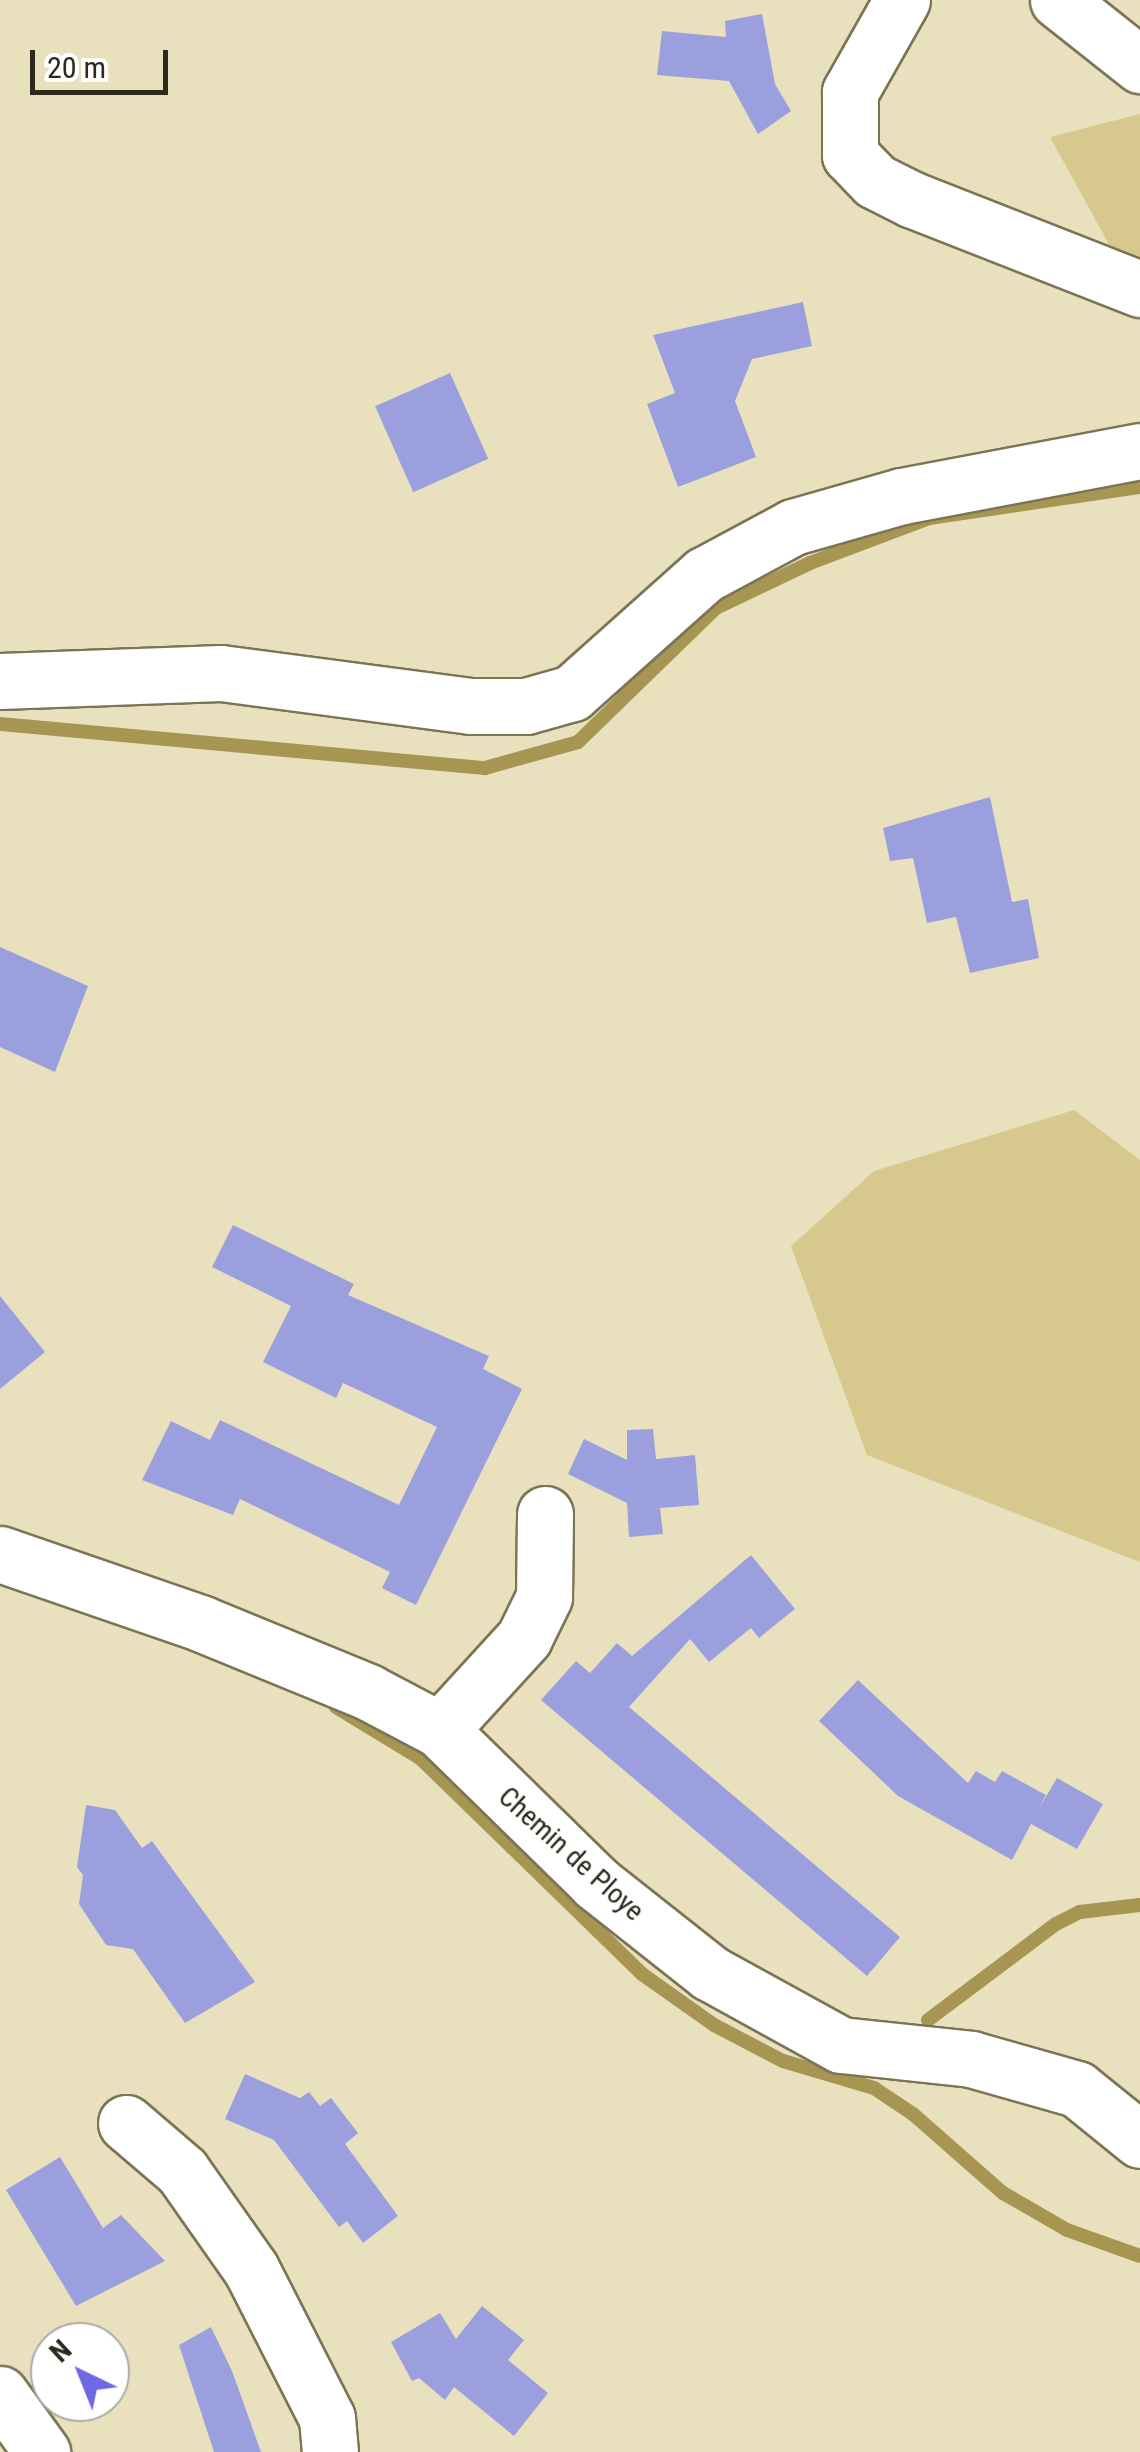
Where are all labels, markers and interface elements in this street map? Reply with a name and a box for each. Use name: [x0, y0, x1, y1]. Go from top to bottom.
scale bar: [35, 30, 172, 92]
text: 20 m: [47, 50, 106, 85]
street label: Chemin de Ploye: [491, 1780, 651, 1928]
north arrow: [30, 2322, 130, 2422]
text: N: [43, 2333, 78, 2369]

